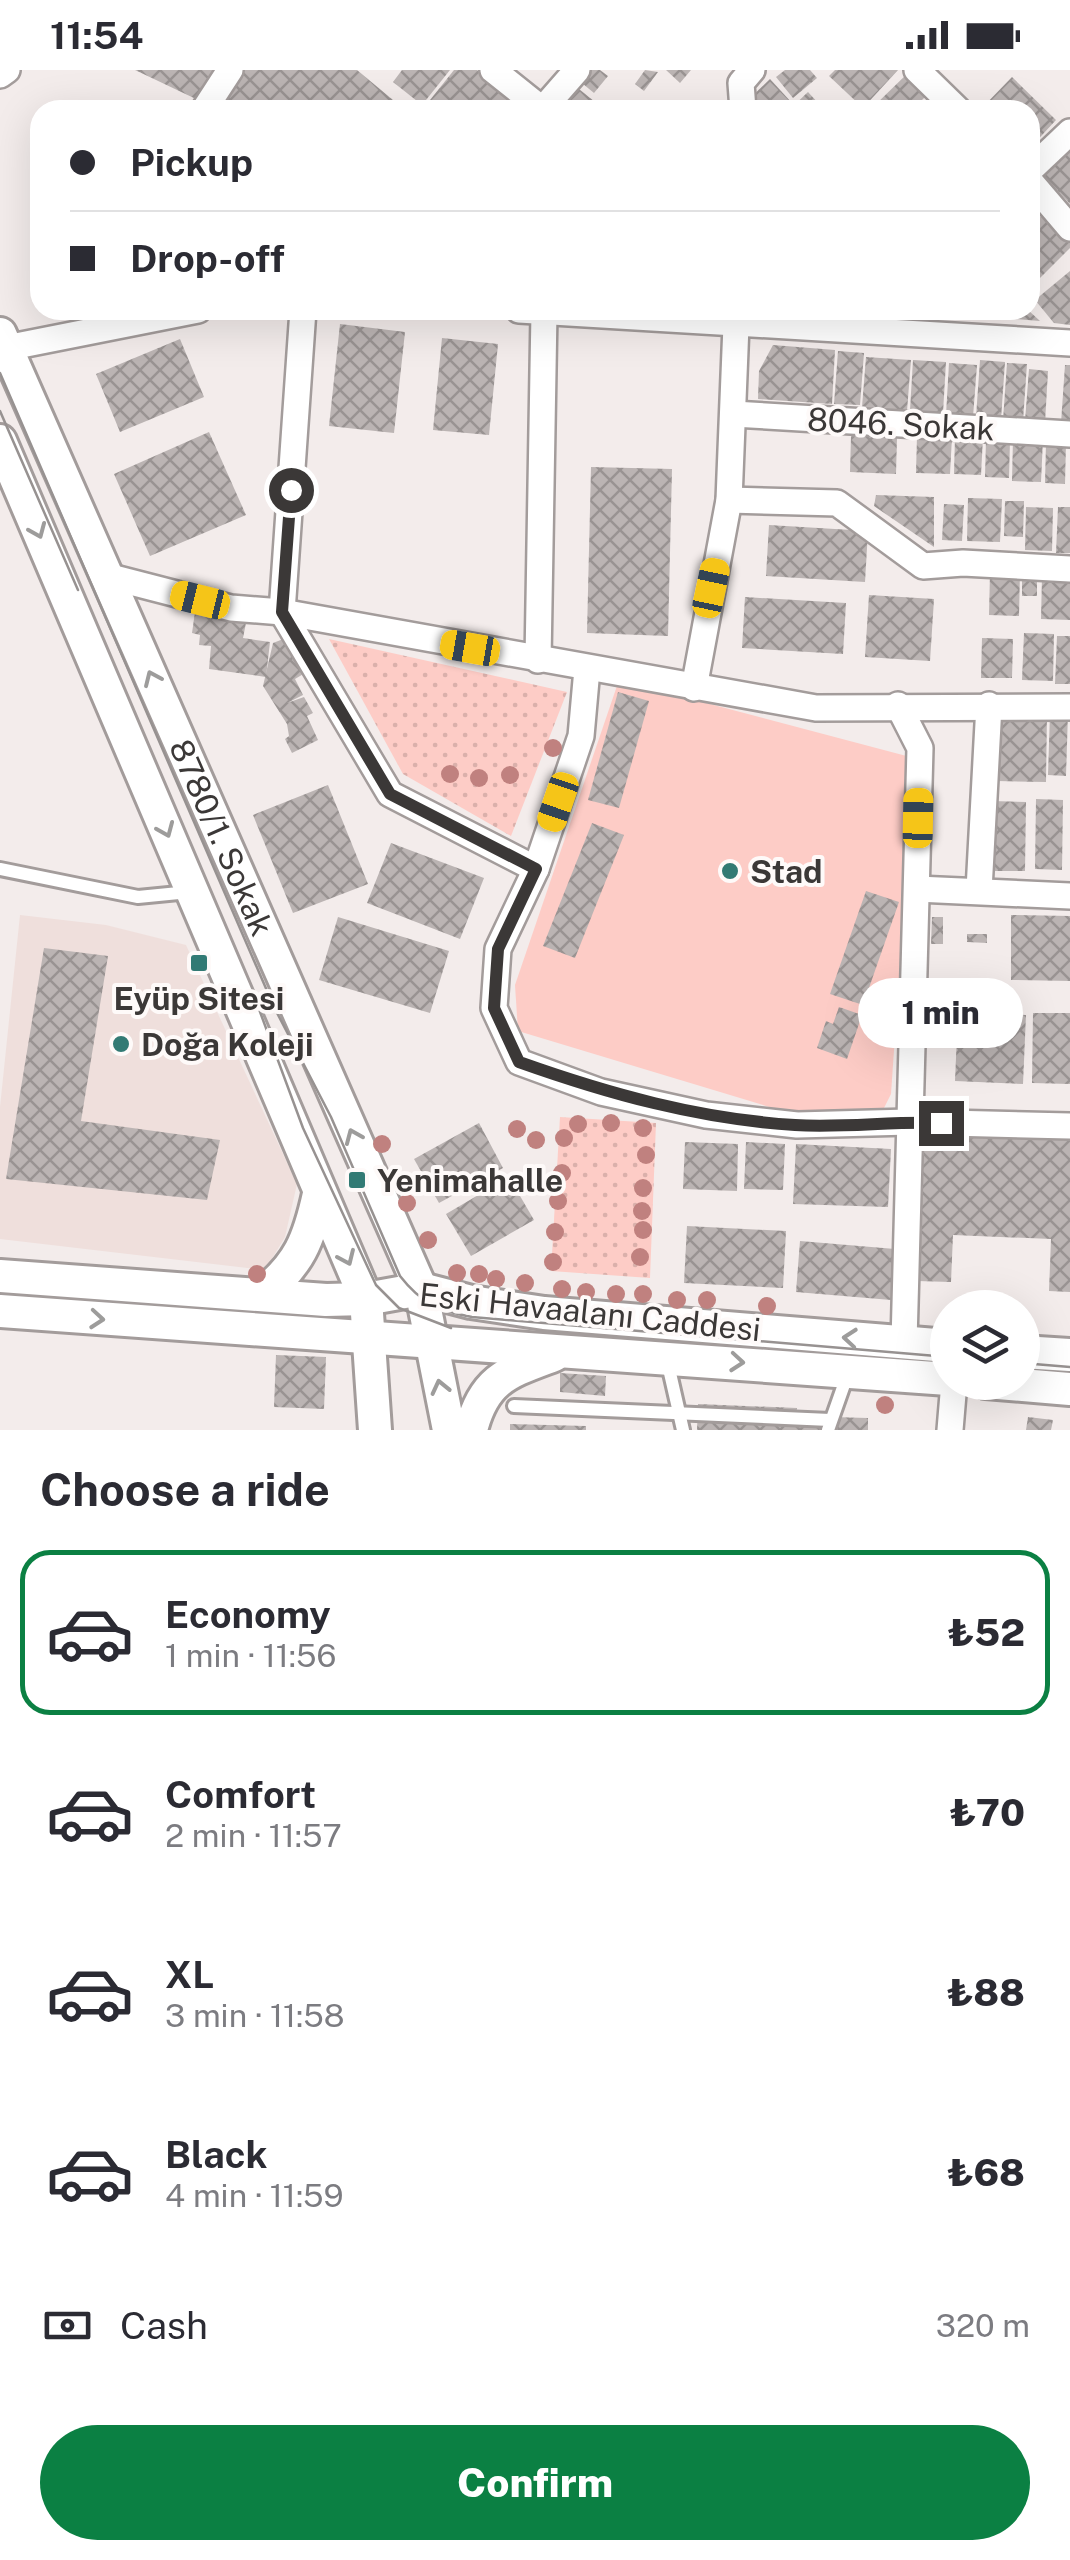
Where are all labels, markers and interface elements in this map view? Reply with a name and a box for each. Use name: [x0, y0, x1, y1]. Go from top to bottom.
text: 11:54: [50, 13, 143, 58]
text: Pickup: [130, 140, 253, 185]
text: Drop-off: [130, 236, 285, 281]
street label: 8046. Sokak: [806, 401, 996, 447]
route start: [269, 468, 314, 513]
one-way arrow: [26, 521, 46, 539]
car: [690, 556, 732, 620]
car: [167, 578, 233, 622]
car: [438, 628, 502, 668]
one-way arrow: [144, 670, 164, 688]
street label: 8780/1. Sokak: [162, 733, 281, 941]
car: [534, 769, 582, 835]
car: [902, 788, 934, 848]
one-way arrow: [154, 820, 174, 838]
place label: Stad: [750, 853, 823, 890]
marker: Stad: [719, 860, 741, 882]
marker: Eyüp Sitesi: [188, 952, 210, 974]
callout: 1 min: [858, 978, 1024, 1048]
place label: Eyüp Sitesi: [114, 980, 284, 1017]
text: 1 min: [901, 994, 980, 1031]
place label: Doğa Koleji: [141, 1026, 313, 1063]
marker: Doğa Koleji: [110, 1033, 132, 1055]
route end: [919, 1101, 964, 1146]
one-way arrow: [345, 1128, 365, 1146]
place label: Yenimahalle: [377, 1162, 563, 1199]
marker: Yenimahalle: [346, 1169, 368, 1191]
one-way arrow: [335, 1248, 355, 1266]
street label: Eski Havaalanı Caddesi: [417, 1276, 763, 1348]
map controls: [930, 1290, 1040, 1400]
button: layers: [930, 1290, 1040, 1400]
one-way arrow: [90, 1307, 106, 1329]
one-way arrow: [842, 1327, 858, 1349]
one-way arrow: [729, 1351, 745, 1373]
one-way arrow: [430, 1379, 451, 1396]
text: Choose a ride: [40, 1463, 330, 1516]
icon: car: [45, 1588, 135, 1678]
text: Economy: [165, 1592, 331, 1637]
text: ₺52: [948, 1610, 1025, 1655]
text: 1 min · 11:56: [165, 1637, 336, 1674]
icon: car: [45, 1768, 135, 1858]
text: Comfort: [165, 1772, 316, 1817]
text: ₺70: [949, 1790, 1025, 1835]
text: 2 min · 11:57: [165, 1817, 342, 1854]
icon: car: [45, 1948, 135, 2038]
text: XL: [165, 1952, 214, 1997]
text: ₺88: [947, 1970, 1025, 2015]
text: 3 min · 11:58: [165, 1997, 344, 2034]
icon: car: [45, 2128, 135, 2218]
text: Black: [165, 2132, 268, 2177]
text: ₺68: [947, 2150, 1025, 2195]
text: 4 min · 11:59: [165, 2177, 344, 2214]
icon: cash: [40, 2298, 95, 2353]
text: Cash: [120, 2303, 208, 2348]
text: 320 m: [936, 2307, 1030, 2344]
button: Confirm: [40, 2425, 1030, 2540]

